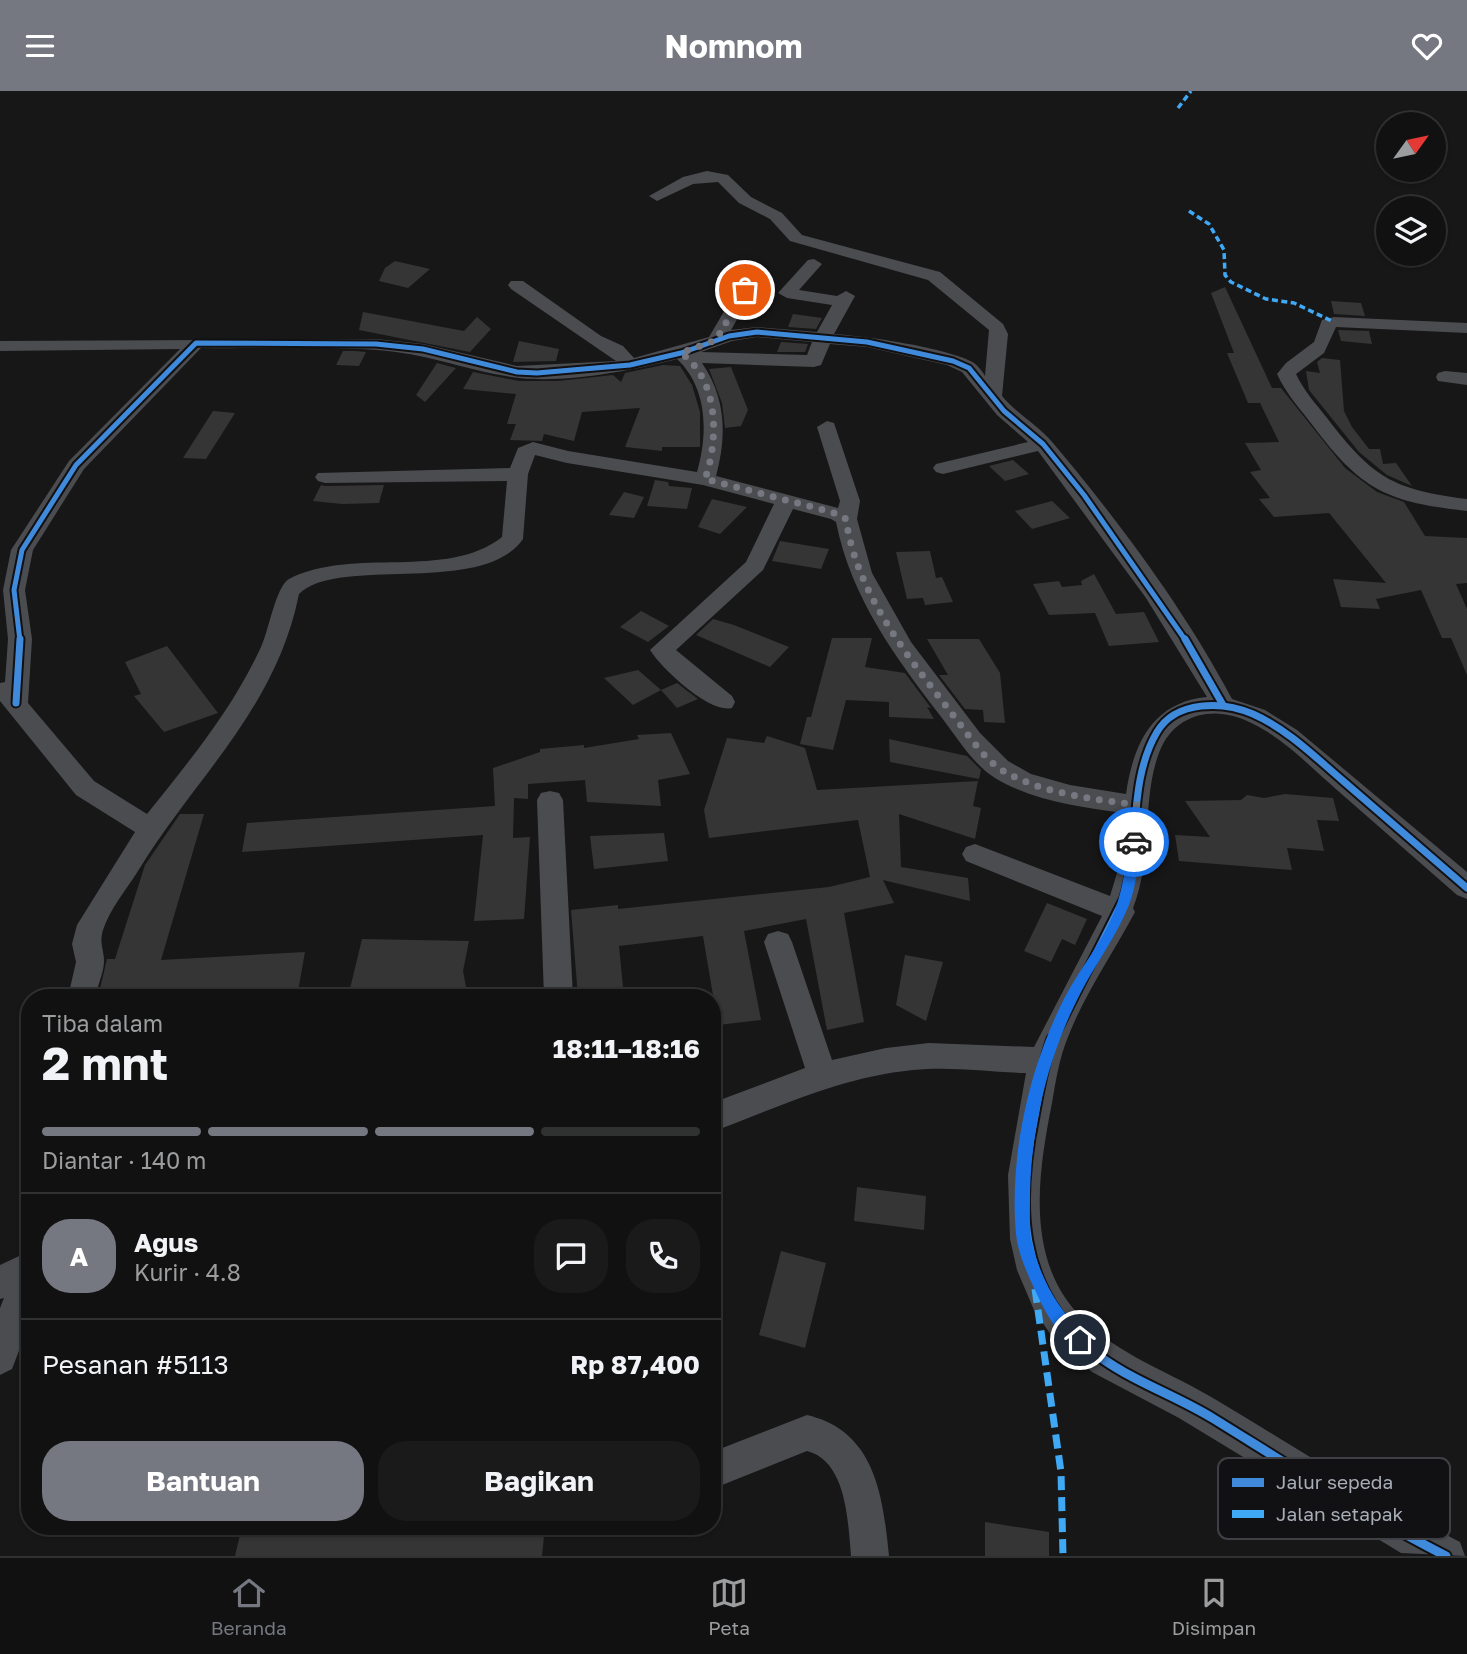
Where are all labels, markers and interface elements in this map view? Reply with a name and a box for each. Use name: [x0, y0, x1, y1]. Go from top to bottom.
icon: menu: [21, 27, 59, 65]
text: Nomnom: [664, 27, 803, 65]
icon: heart: [1408, 27, 1446, 65]
north arrow: [1376, 112, 1446, 182]
map controls: [1376, 112, 1446, 266]
button: layers: [1376, 196, 1446, 266]
pin: [715, 260, 775, 320]
icon: bag: [726, 271, 764, 309]
courier: [1099, 807, 1169, 877]
icon: car: [1115, 823, 1153, 861]
text: Tiba dalam: [42, 1009, 163, 1037]
text: 18:11–18:16: [553, 1033, 700, 1064]
text: 2 mnt: [42, 1035, 168, 1090]
text: Diantar · 140 m: [42, 1146, 206, 1174]
button: chat: [534, 1219, 608, 1293]
button: phone: [626, 1219, 700, 1293]
text: Agus: [134, 1227, 198, 1258]
text: A: [70, 1241, 88, 1272]
text: Kurir · 4.8: [134, 1258, 241, 1286]
pin: [1050, 1310, 1110, 1370]
icon: home: [1061, 1321, 1099, 1359]
text: Pesanan #5113: [42, 1349, 229, 1380]
text: Rp 87,400: [570, 1349, 700, 1380]
button: Bantuan: [42, 1441, 364, 1521]
button: Bagikan: [378, 1441, 700, 1521]
legend: [1218, 1458, 1450, 1539]
text: Jalur sepeda: [1276, 1470, 1393, 1493]
text: Jalan setapak: [1276, 1502, 1403, 1525]
tab: Beranda: [211, 1574, 287, 1639]
tab: Peta: [708, 1574, 750, 1639]
tab: Disimpan: [1172, 1574, 1256, 1639]

